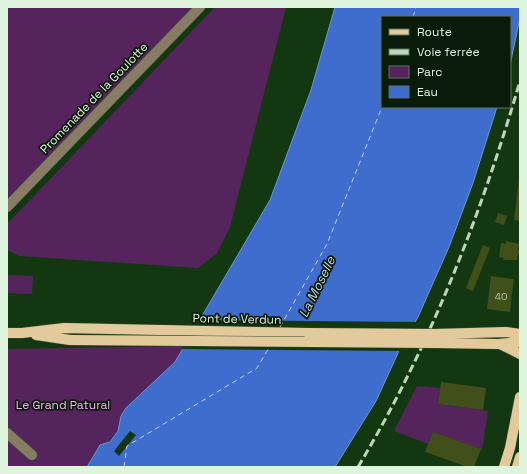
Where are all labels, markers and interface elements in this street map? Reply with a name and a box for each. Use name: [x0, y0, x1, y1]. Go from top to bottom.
legend: [381, 16, 511, 108]
text: Route: [417, 24, 452, 40]
street label: Promenade de la Goulotte: [37, 39, 151, 157]
text: Voie ferrée: [417, 44, 480, 60]
text: Parc: [417, 64, 442, 80]
text: Eau: [417, 84, 438, 100]
water label: La Moselle: [295, 253, 340, 320]
house number: 40: [495, 290, 507, 303]
street label: Pont de Verdun: [192, 310, 282, 328]
park label: Le Grand Patural: [16, 397, 110, 413]

